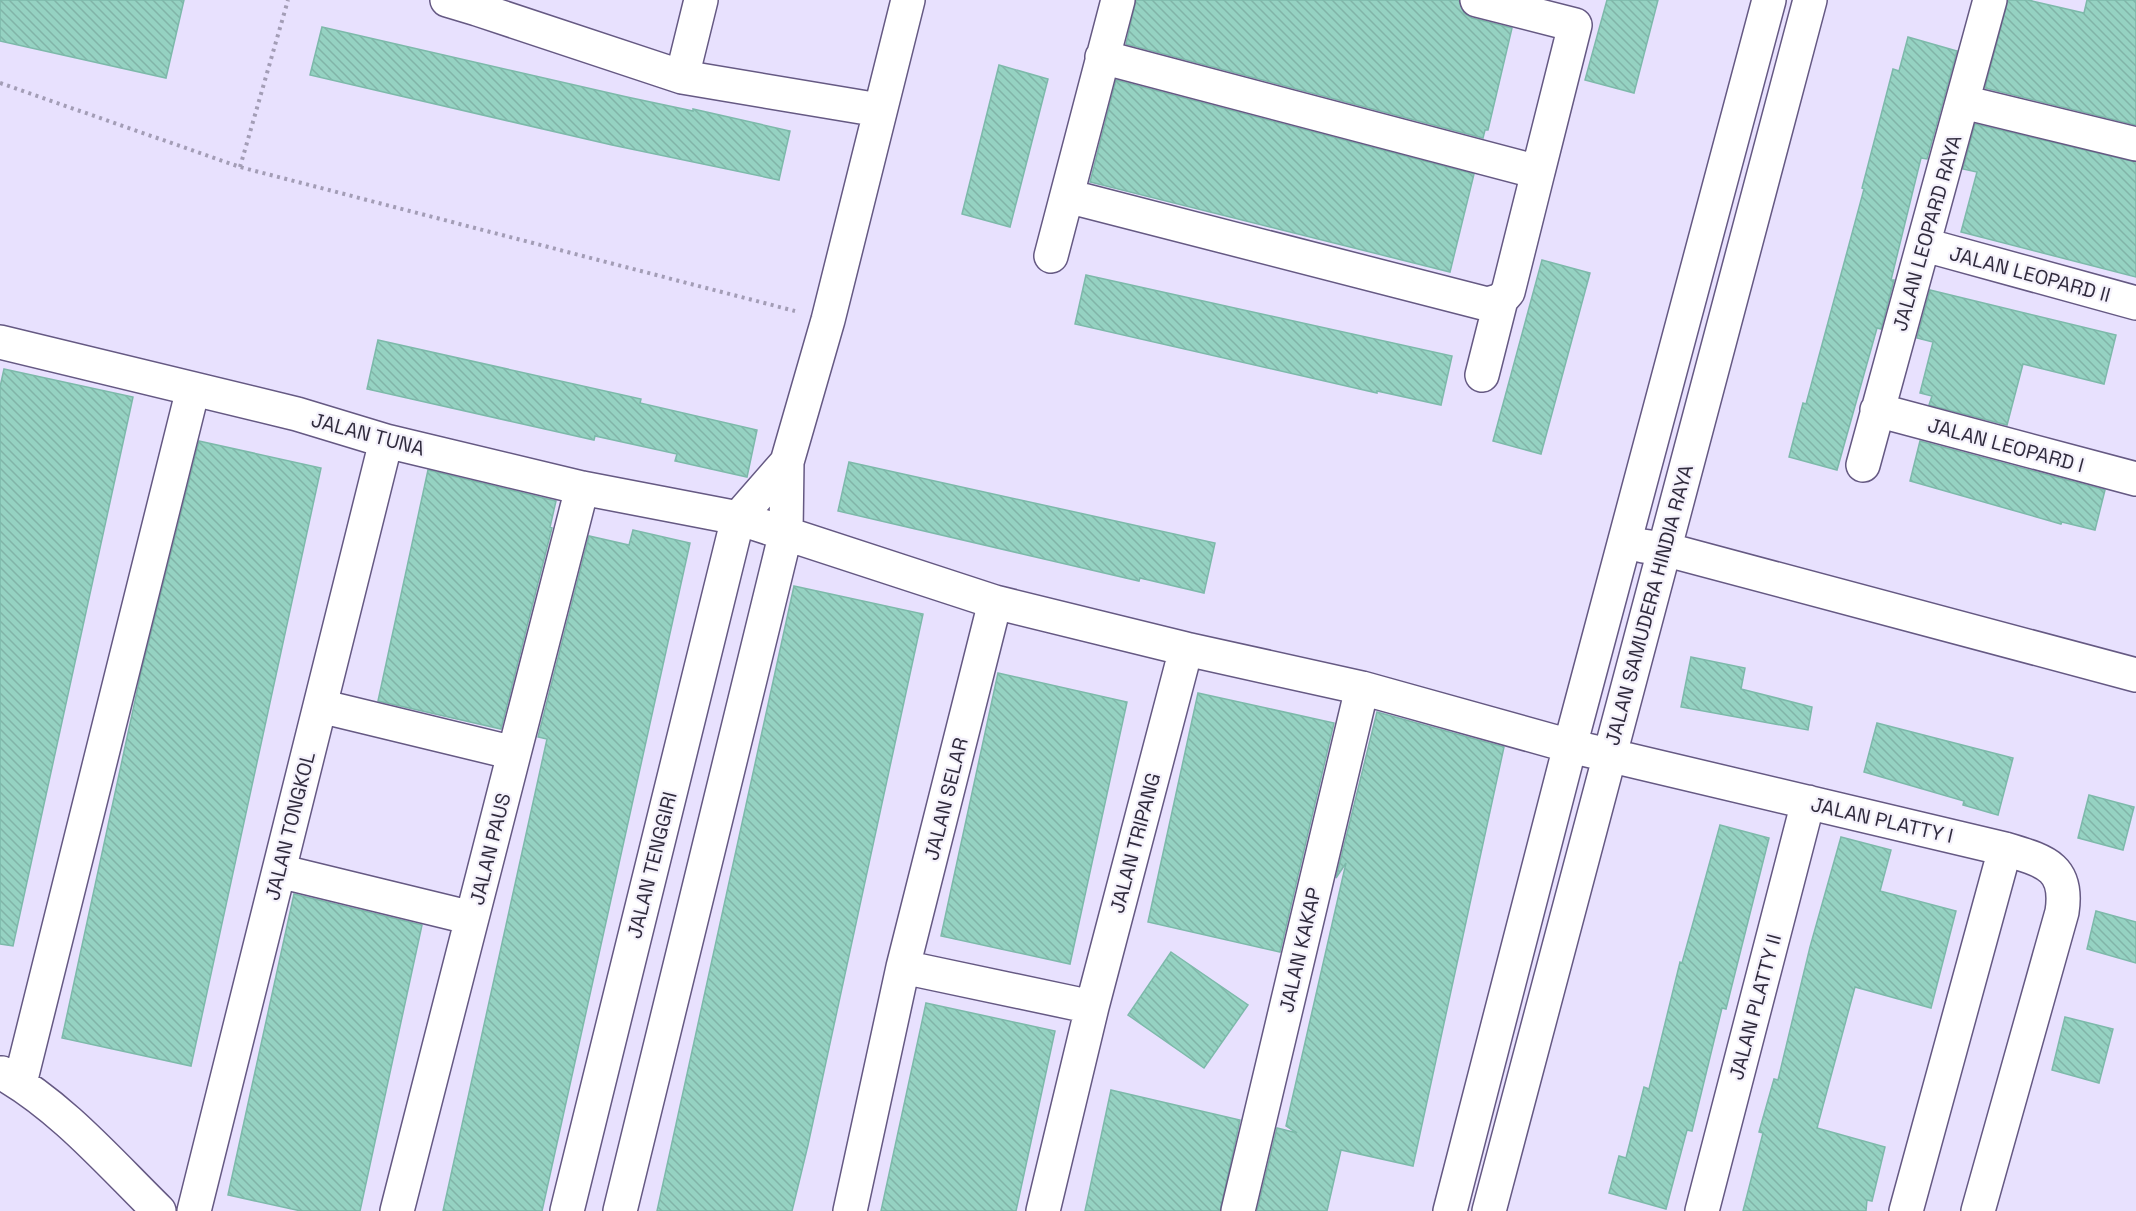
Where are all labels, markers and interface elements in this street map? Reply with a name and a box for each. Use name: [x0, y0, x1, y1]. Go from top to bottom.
street label: JALAN LEOPARD RAYA: [1887, 132, 1968, 334]
street label: JALAN LEOPARD II: [1947, 240, 2113, 308]
street label: JALAN TUNA: [308, 406, 428, 462]
street label: JALAN LEOPARD I: [1925, 412, 2087, 478]
street label: JALAN SAMUDERA HINDIA RAYA: [1599, 461, 1699, 748]
street label: JALAN SELAR: [918, 735, 974, 863]
street label: JALAN TONGKOL: [259, 749, 321, 903]
street label: JALAN TRIPANG: [1104, 770, 1166, 916]
street label: JALAN TENGGIRI: [621, 789, 683, 941]
street label: JALAN PAUS: [464, 790, 516, 908]
street label: JALAN PLATTY I: [1808, 791, 1956, 849]
street label: JALAN KAKAP: [1273, 885, 1327, 1015]
street label: JALAN PLATTY II: [1723, 931, 1787, 1083]

